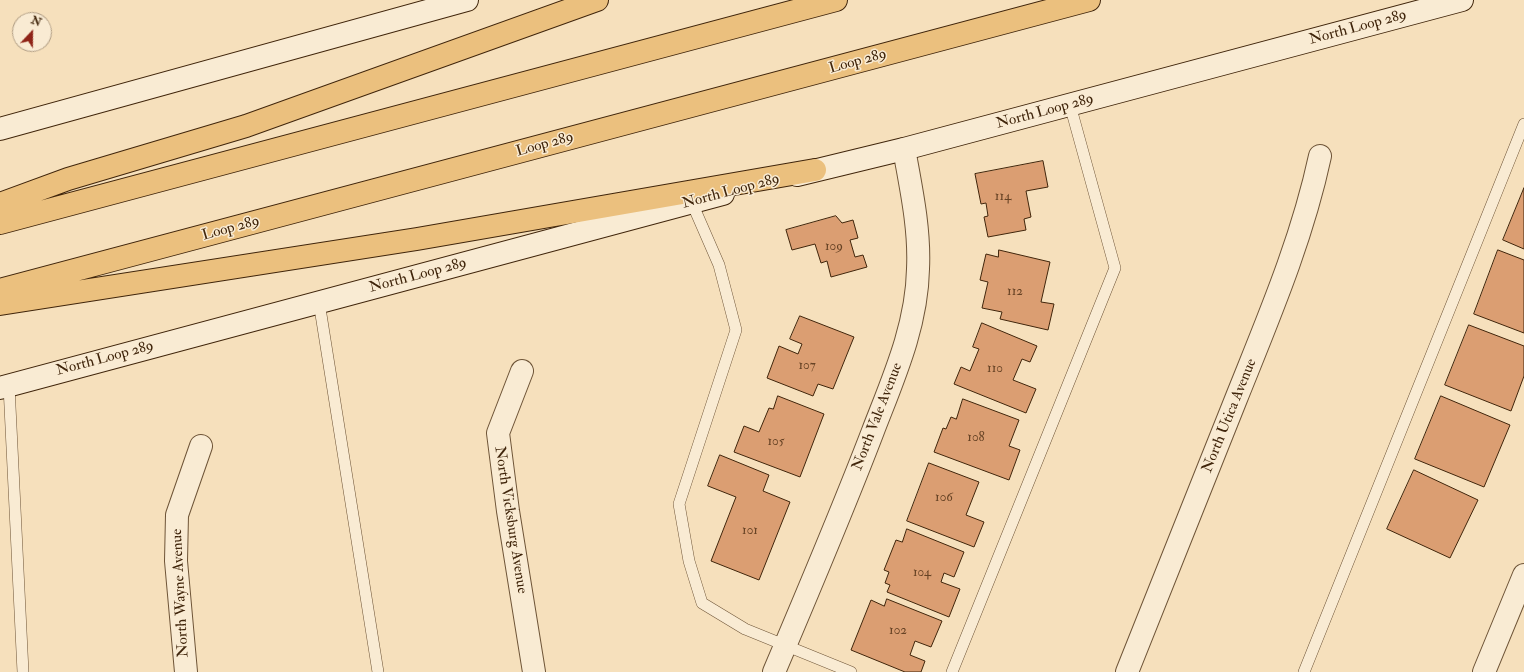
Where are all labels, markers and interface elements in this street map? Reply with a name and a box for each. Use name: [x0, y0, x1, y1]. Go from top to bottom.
street label: North Loop 289: [1307, 6, 1409, 50]
north arrow: [12, 12, 52, 52]
text: N: [29, 13, 43, 29]
street label: Loop 289: [827, 46, 889, 78]
street label: North Loop 289: [994, 90, 1096, 134]
street label: Loop 289: [514, 129, 576, 161]
street label: North Loop 289: [680, 170, 782, 214]
house number: 114: [995, 189, 1011, 205]
street label: Loop 289: [200, 213, 262, 245]
house number: 109: [825, 239, 843, 255]
street label: North Loop 289: [367, 254, 469, 298]
house number: 112: [1007, 284, 1023, 300]
street label: North Loop 289: [54, 337, 156, 381]
street label: North Utica Avenue: [1199, 356, 1261, 476]
house number: 107: [798, 358, 816, 374]
street label: North Vale Avenue: [849, 361, 907, 473]
house number: 110: [987, 361, 1003, 377]
house number: 108: [967, 430, 985, 446]
house number: 105: [768, 434, 784, 450]
street label: North Vicksburg Avenue: [489, 445, 531, 595]
house number: 106: [935, 490, 953, 506]
house number: 101: [742, 523, 758, 539]
street label: North Wayne Avenue: [169, 528, 193, 658]
house number: 104: [913, 565, 931, 581]
house number: 102: [889, 623, 907, 639]

